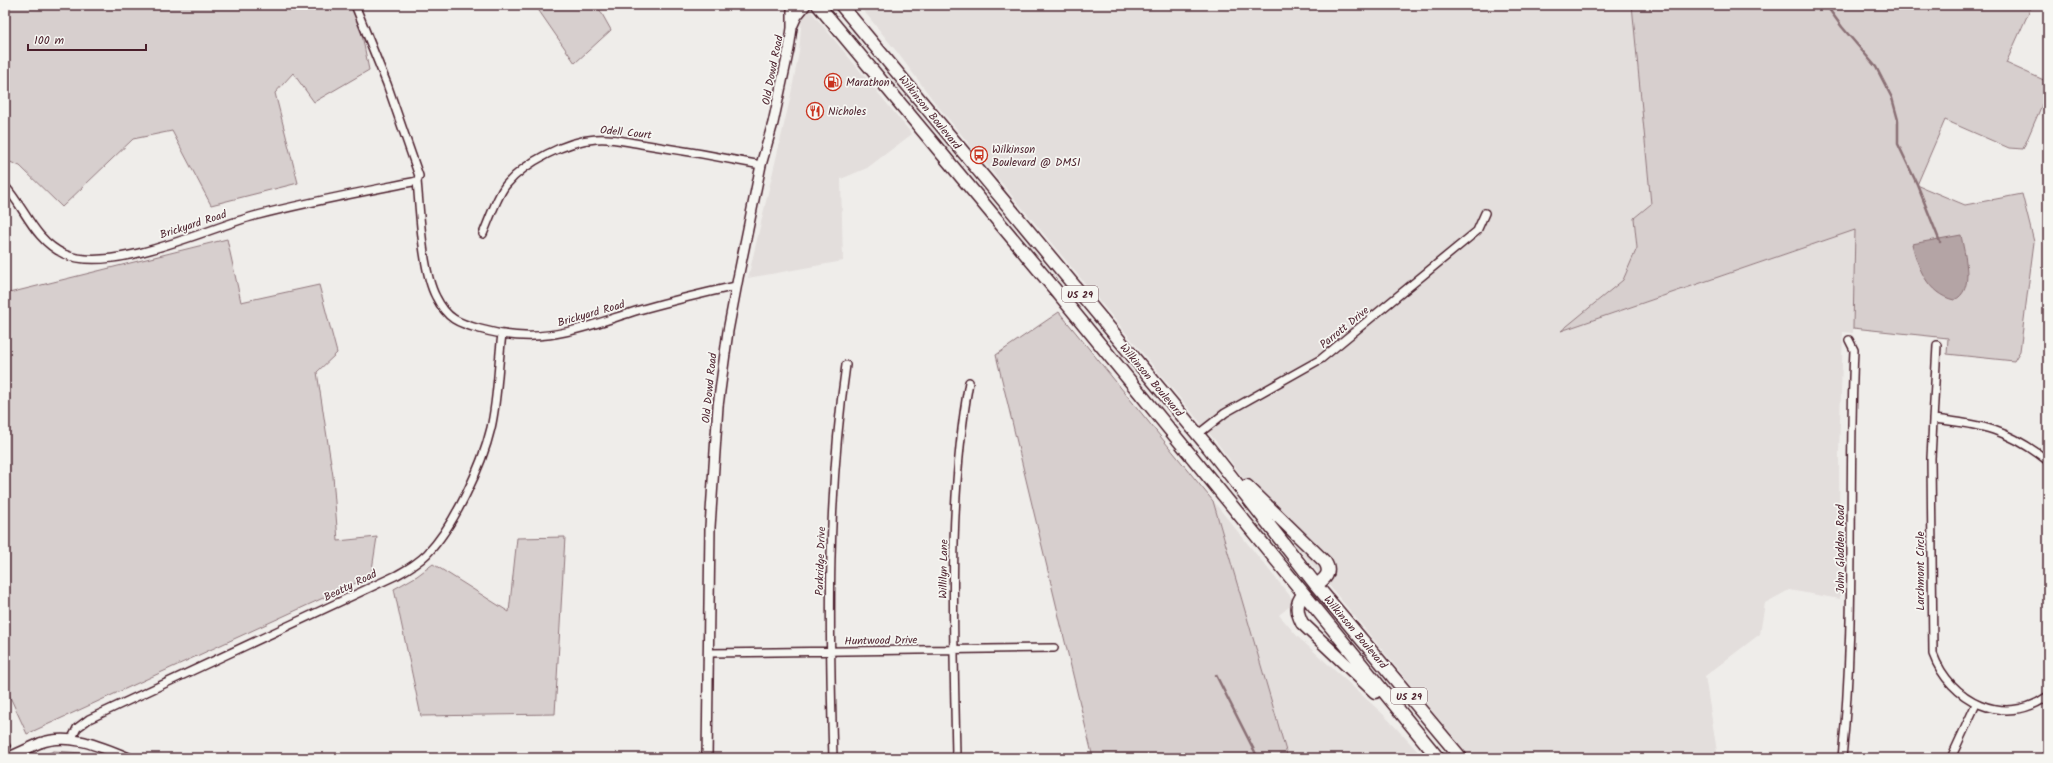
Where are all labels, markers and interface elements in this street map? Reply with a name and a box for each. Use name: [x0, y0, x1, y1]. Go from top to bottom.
scale bar: [28, 26, 146, 52]
text: 100 m: [34, 31, 65, 50]
street label: Old Dowd Road: [757, 33, 789, 107]
street label: Wilkinson Boulevard: [893, 71, 965, 154]
fuel station icon: Marathon: [823, 72, 843, 92]
place label: Marathon: [846, 74, 890, 92]
restaurant icon: Nicholes: [805, 101, 825, 121]
place label: Nicholes: [828, 103, 866, 121]
street label: Odell Court: [599, 121, 653, 145]
place label: Wilkinson Boulevard @ DMSI: [992, 141, 1080, 172]
bus stop icon: Wilkinson Boulevard @ DMSI: [969, 145, 989, 165]
street label: Brickyard Road: [158, 206, 229, 244]
road number: US 29: [1062, 286, 1098, 302]
street label: Brickyard Road: [556, 296, 628, 332]
street label: Parrott Drive: [1316, 302, 1373, 353]
street label: Wilkinson Boulevard: [1115, 340, 1188, 422]
street label: Old Dowd Road: [697, 351, 723, 424]
street label: John Gladden Road: [1832, 504, 1850, 594]
street label: Parkridge Drive: [811, 526, 831, 596]
street label: Larchmont Circle: [1912, 531, 1930, 611]
street label: Willilyn Lane: [934, 539, 954, 599]
street label: Beatty Road: [321, 565, 381, 607]
street label: Wilkinson Boulevard: [1319, 592, 1392, 674]
street label: Huntwood Drive: [844, 631, 918, 651]
road number: US 29: [1391, 688, 1427, 704]

